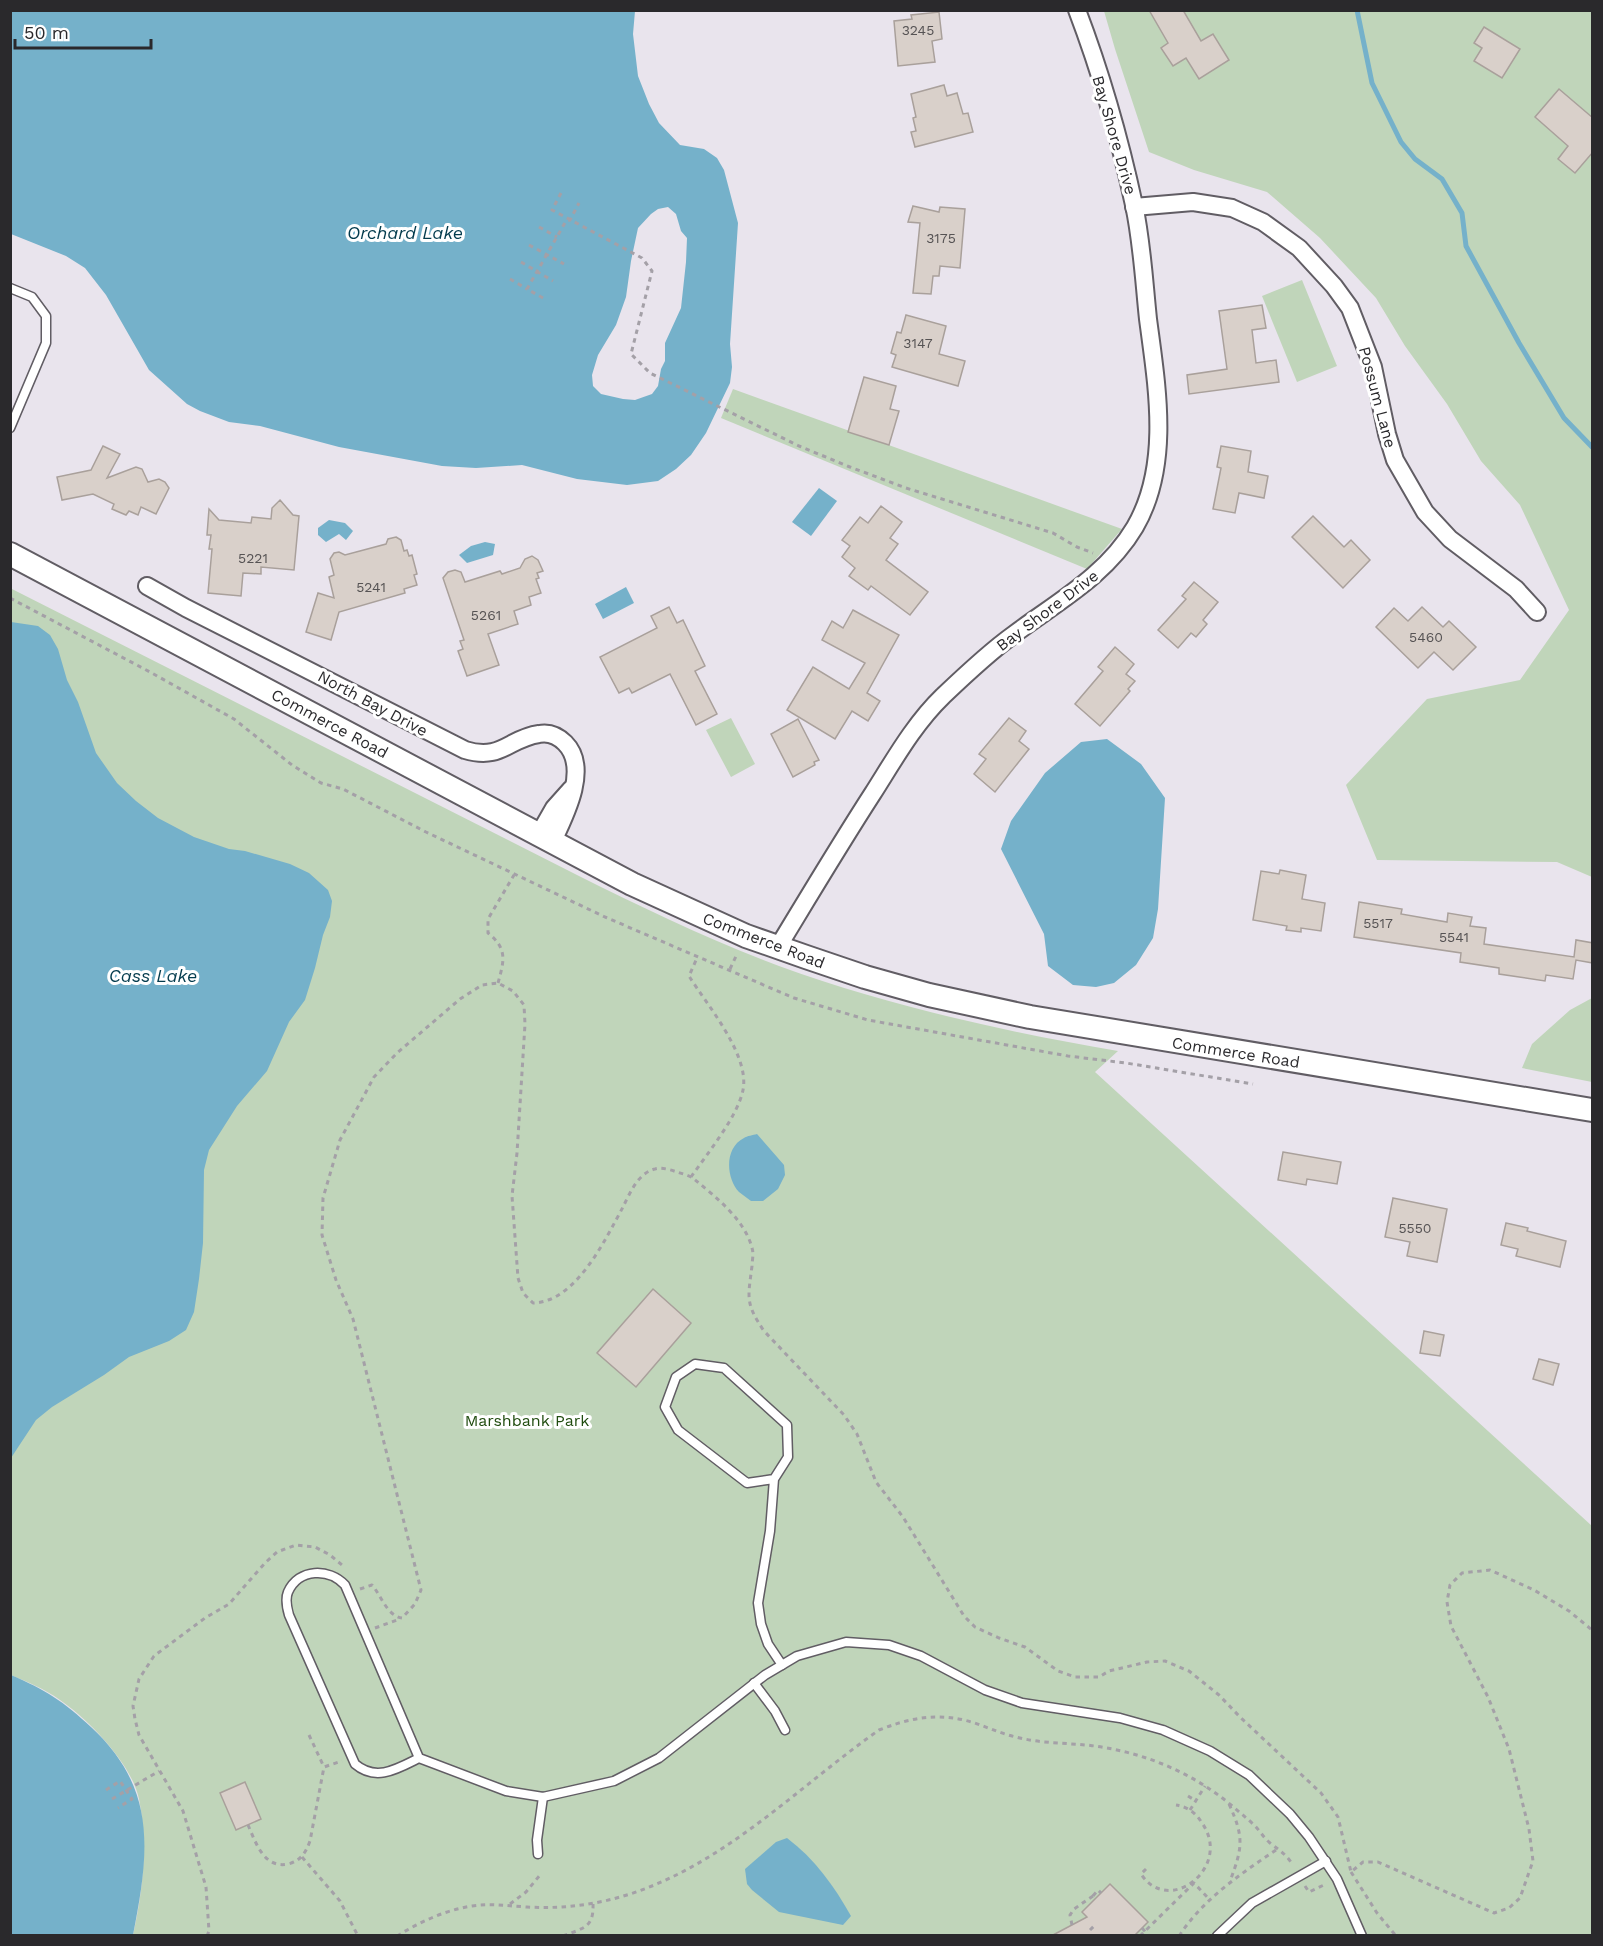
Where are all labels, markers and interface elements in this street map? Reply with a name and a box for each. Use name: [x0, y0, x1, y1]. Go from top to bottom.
scale bar: [15, 12, 152, 50]
text: 50 m: [24, 22, 69, 43]
house number: 3245: [902, 22, 934, 38]
street label: Bay Shore Drive: [1088, 73, 1141, 197]
water label: Orchard Lake: [347, 222, 463, 243]
house number: 3175: [926, 230, 956, 246]
house number: 3147: [903, 335, 933, 351]
street label: Possum Lane: [1355, 344, 1400, 450]
house number: 5221: [238, 550, 268, 566]
street label: Bay Shore Drive: [993, 566, 1102, 655]
house number: 5241: [356, 579, 386, 595]
house number: 5261: [471, 607, 501, 623]
house number: 5460: [1409, 629, 1443, 645]
street label: North Bay Drive: [315, 667, 431, 740]
street label: Commerce Road: [268, 685, 391, 762]
street label: Commerce Road: [700, 908, 828, 973]
house number: 5517: [1363, 915, 1393, 931]
house number: 5541: [1439, 929, 1469, 945]
water label: Cass Lake: [109, 965, 197, 986]
street label: Commerce Road: [1171, 1033, 1301, 1072]
house number: 5550: [1398, 1220, 1432, 1236]
park label: Marshbank Park: [465, 1411, 589, 1430]

